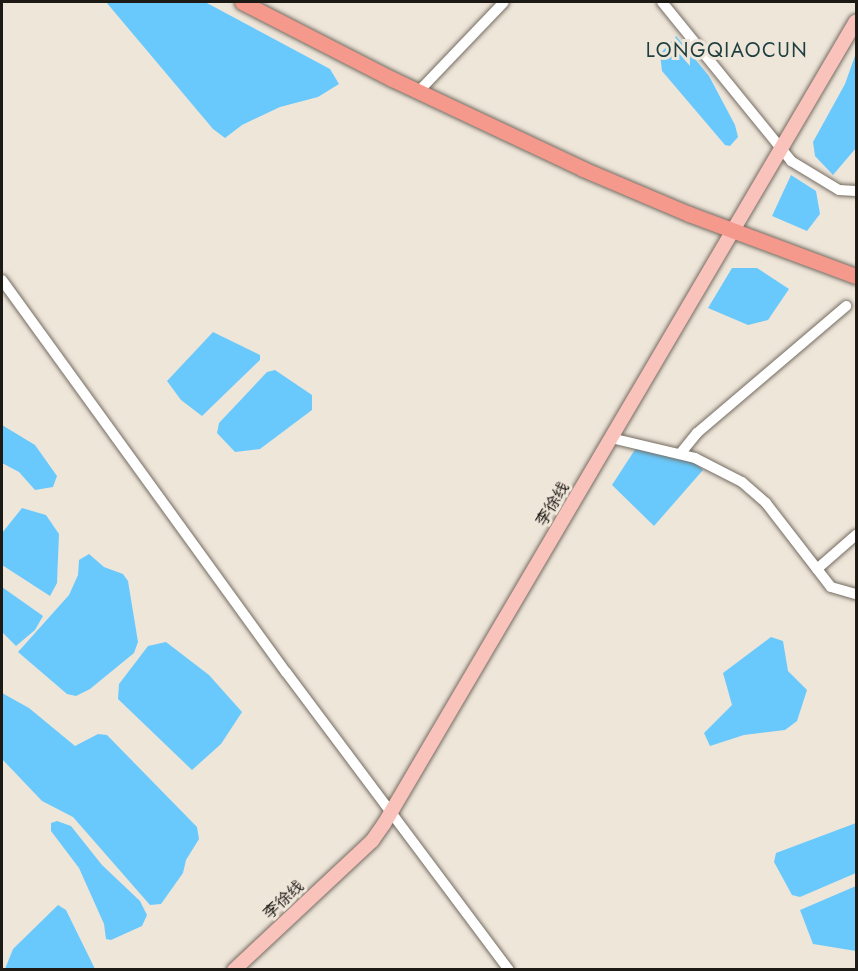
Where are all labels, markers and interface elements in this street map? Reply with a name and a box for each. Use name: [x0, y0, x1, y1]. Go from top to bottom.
district label: LONGQIAOCUN: [646, 38, 808, 62]
street label: 李徐线: [532, 478, 574, 530]
street label: 李徐线: [260, 877, 308, 923]

